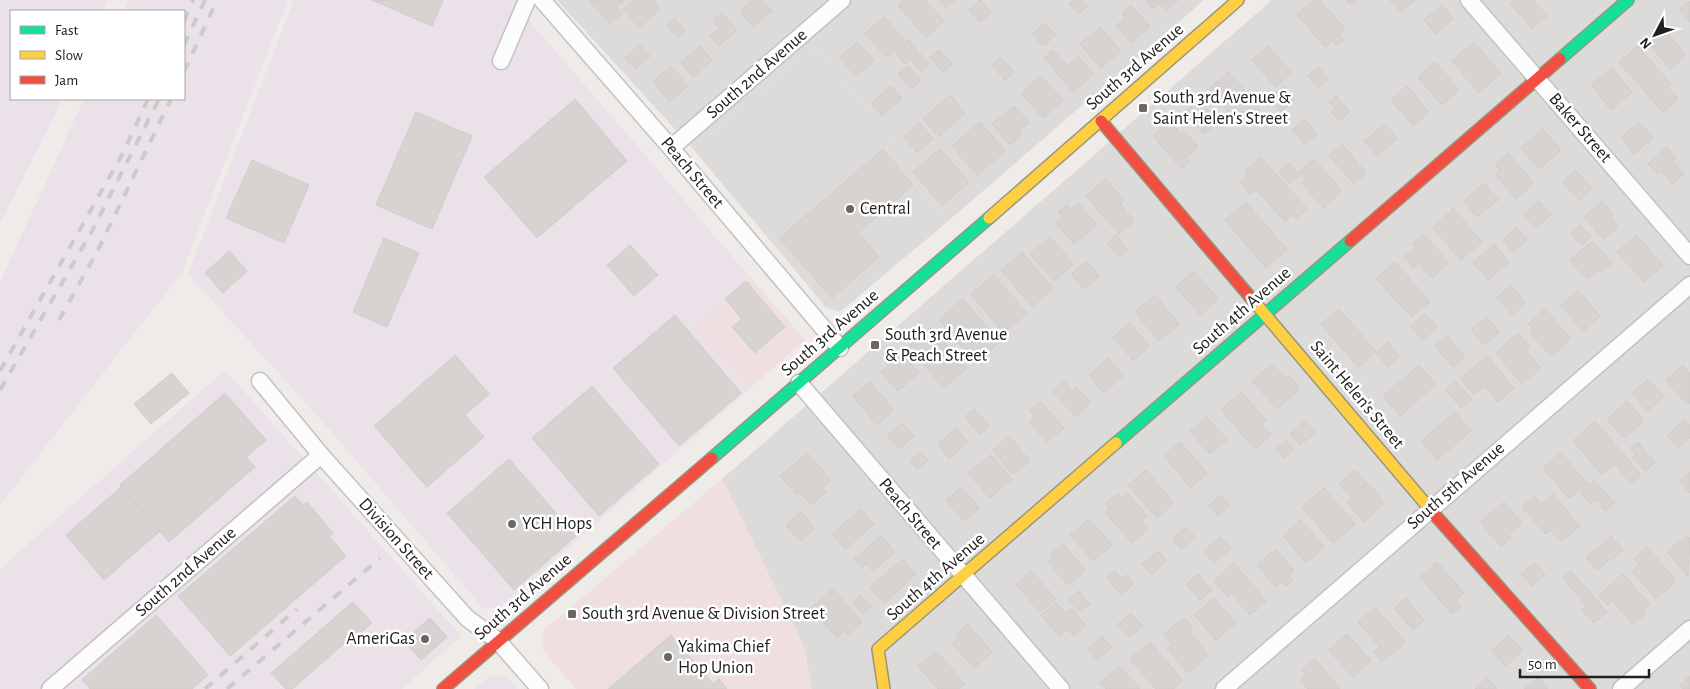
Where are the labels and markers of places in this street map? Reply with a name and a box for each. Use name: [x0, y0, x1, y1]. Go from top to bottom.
place label: South 3rd Avenue & Saint Helen's Street: [1153, 89, 1291, 128]
marker: South 3rd Avenue & Saint Helen's Street: [1137, 102, 1149, 114]
place label: Central: [860, 200, 911, 218]
marker: Central: [844, 203, 856, 215]
place label: South 3rd Avenue & Peach Street: [885, 326, 1007, 365]
marker: South 3rd Avenue & Peach Street: [869, 339, 881, 351]
place label: YCH Hops: [522, 515, 592, 533]
marker: YCH Hops: [506, 518, 518, 530]
place label: South 3rd Avenue & Division Street: [582, 605, 825, 623]
marker: South 3rd Avenue & Division Street: [566, 608, 578, 620]
place label: AmeriGas: [346, 630, 415, 648]
marker: AmeriGas: [419, 633, 431, 645]
place label: Yakima Chief Hop Union: [678, 638, 771, 677]
marker: Yakima Chief Hop Union: [662, 651, 674, 663]

